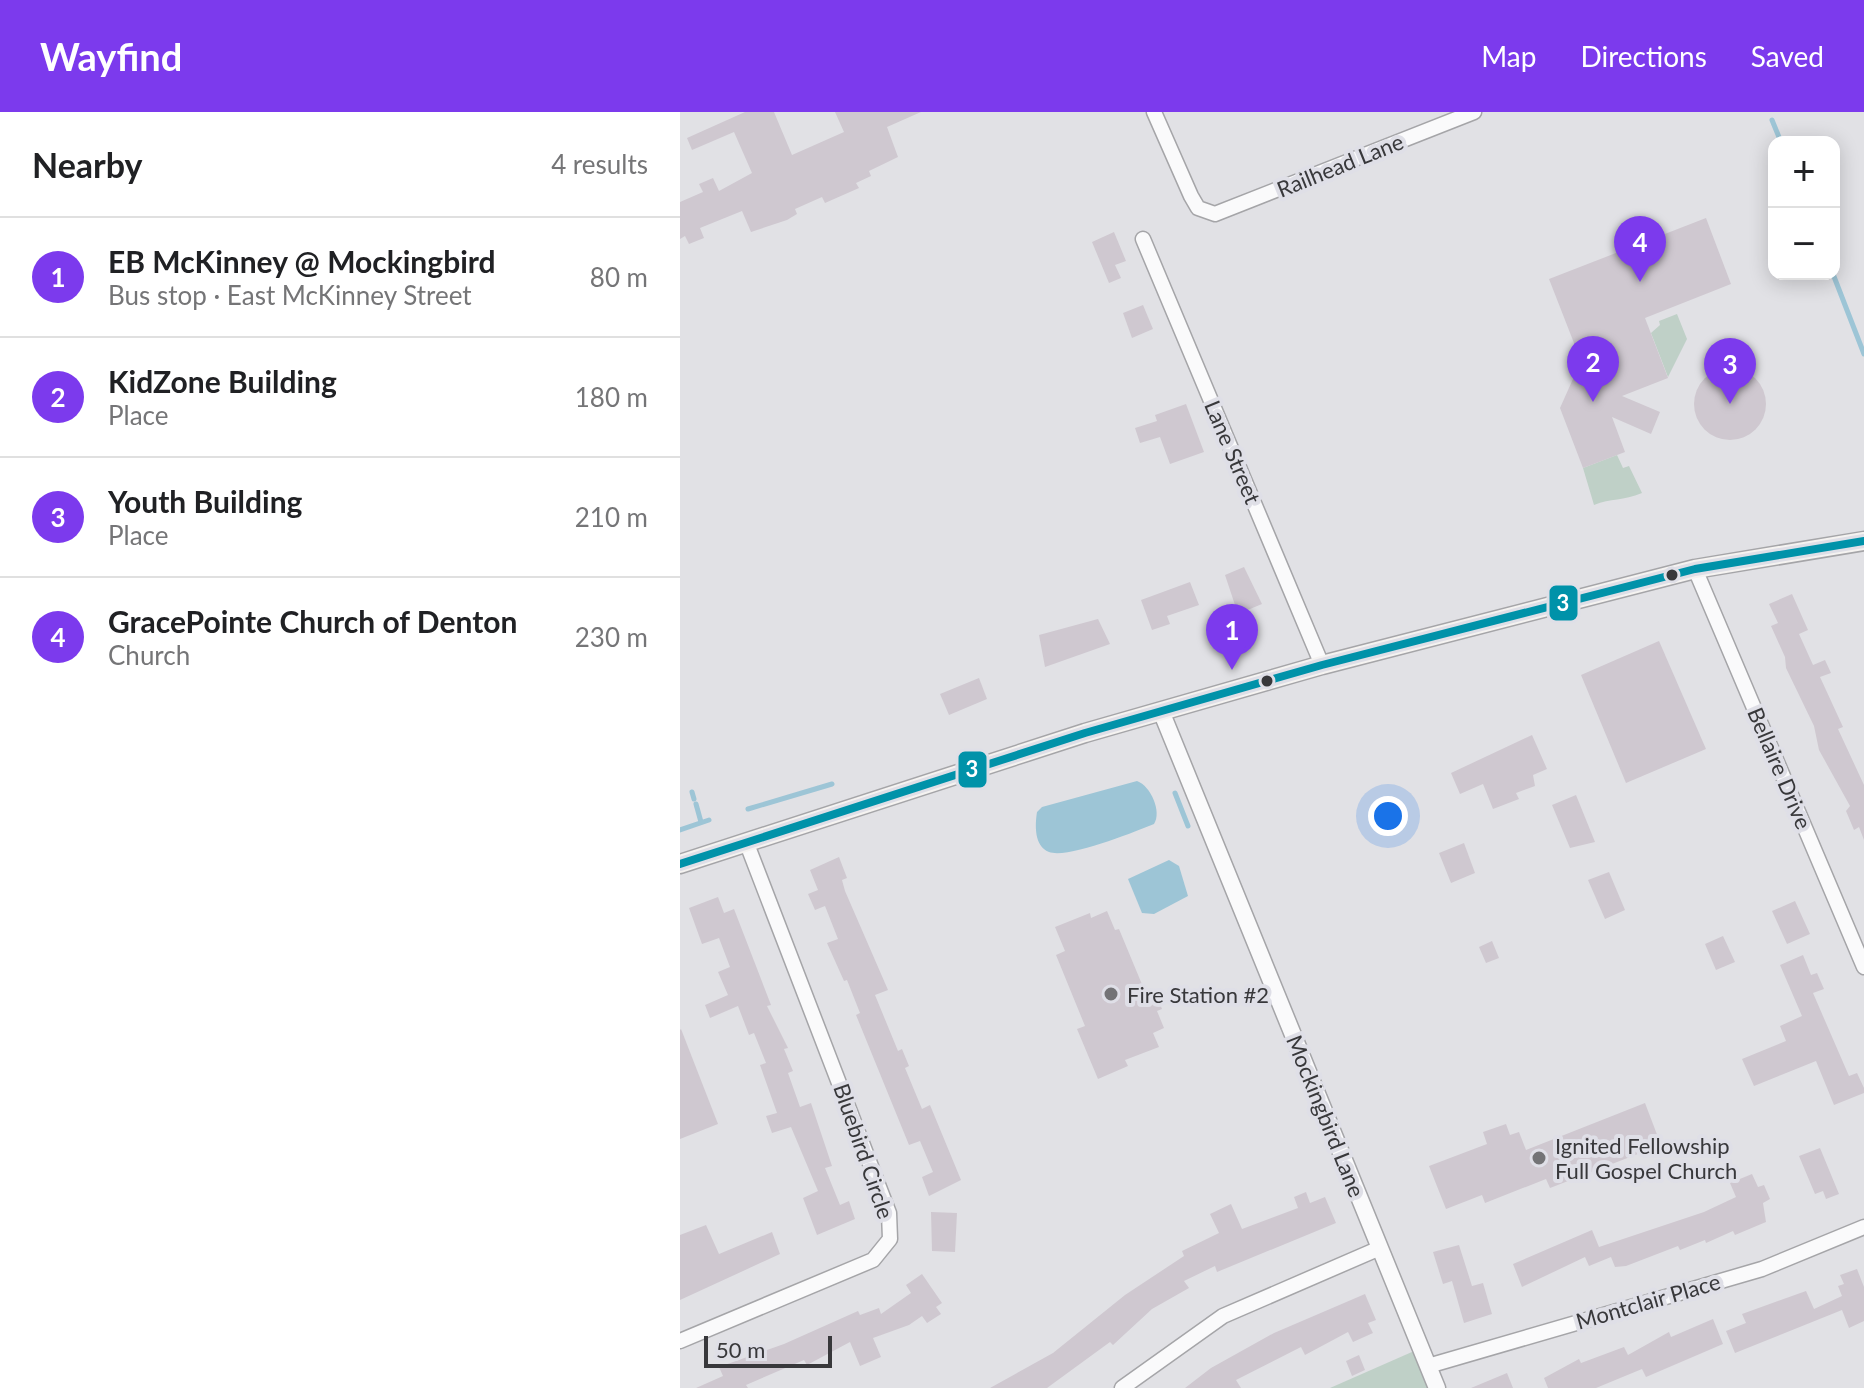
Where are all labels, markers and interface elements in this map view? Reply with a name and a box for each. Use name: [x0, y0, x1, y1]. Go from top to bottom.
text: Wayfind: [40, 33, 182, 79]
text: Map: [1481, 39, 1536, 73]
text: Directions: [1580, 39, 1707, 73]
text: Saved: [1751, 39, 1824, 73]
street label: Railhead Lane: [1273, 127, 1407, 203]
map controls: [1768, 136, 1840, 280]
button: +: [1768, 136, 1840, 208]
text: Nearby: [32, 144, 143, 185]
text: 4 results: [551, 148, 648, 180]
button: −: [1768, 208, 1840, 280]
pin: 4: [1614, 216, 1666, 282]
text: EB McKinney @ Mockingbird: [108, 243, 496, 279]
text: 1: [50, 261, 66, 293]
text: 80 m: [590, 261, 648, 293]
text: Bus stop · East McKinney Street: [108, 279, 472, 311]
pin: 2: [1567, 336, 1619, 402]
pin: 3: [1704, 338, 1756, 404]
text: KidZone Building: [108, 363, 337, 399]
text: 2: [50, 381, 66, 413]
text: 180 m: [575, 381, 648, 413]
street label: Lane Street: [1199, 396, 1267, 508]
text: Place: [108, 399, 169, 431]
text: Youth Building: [108, 483, 302, 519]
text: 3: [50, 501, 66, 533]
text: 210 m: [575, 501, 648, 533]
text: Place: [108, 519, 169, 551]
unlabelled marker: [1664, 567, 1680, 583]
line badge: 3: [1548, 584, 1579, 622]
text: 3: [1557, 589, 1569, 616]
text: GracePointe Church of Denton: [108, 603, 517, 639]
pin: 1: [1206, 604, 1258, 670]
text: 4: [50, 621, 66, 653]
text: 230 m: [575, 621, 648, 653]
text: Church: [108, 639, 190, 671]
unlabelled marker: [1259, 673, 1275, 689]
street label: Bellaire Drive: [1742, 703, 1818, 833]
line badge: 3: [957, 750, 988, 789]
text: 3: [966, 755, 978, 782]
your location: [1368, 796, 1408, 836]
place label: Fire Station #2: [1127, 981, 1269, 1008]
marker: Fire Station #2: [1102, 985, 1120, 1003]
street label: Mockingbird Lane: [1281, 1031, 1371, 1201]
street label: Bluebird Circle: [828, 1080, 900, 1222]
place label: Ignited Fellowship Full Gospel Church: [1555, 1132, 1737, 1184]
marker: Ignited Fellowship Full Gospel Church: [1530, 1149, 1548, 1167]
street label: Montclair Place: [1573, 1268, 1723, 1334]
scale bar: [704, 1332, 832, 1368]
text: 50 m: [716, 1336, 765, 1363]

